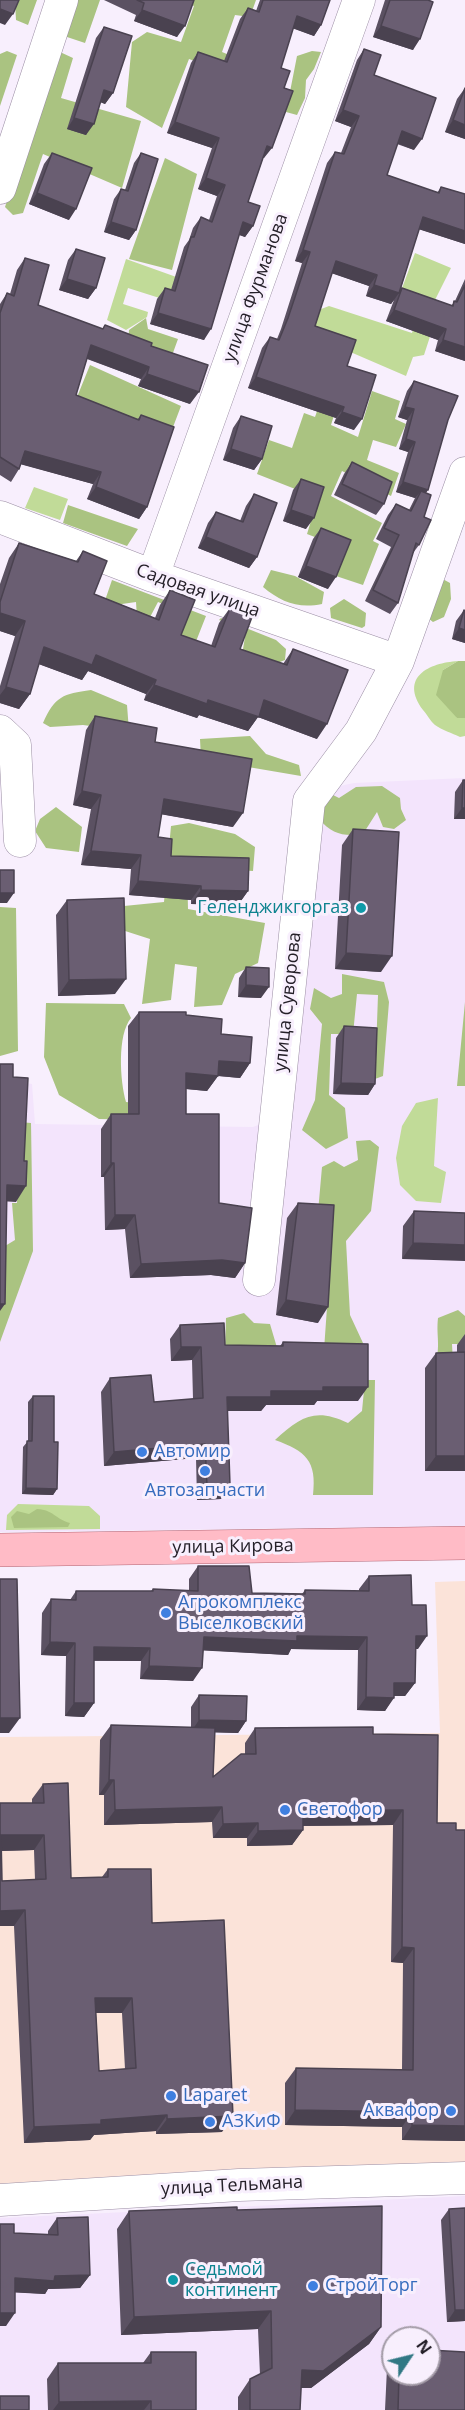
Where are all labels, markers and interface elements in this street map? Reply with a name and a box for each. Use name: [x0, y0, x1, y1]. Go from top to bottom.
street label: улица Фурманова: [219, 211, 293, 365]
street label: Садовая улица: [133, 560, 263, 622]
place label: Геленджикгоргаз: [197, 897, 349, 919]
marker: Геленджикгоргаз: [354, 901, 368, 915]
street label: улица Суворова: [270, 931, 306, 1073]
place label: Автомир: [154, 1441, 231, 1463]
marker: Автомир: [135, 1445, 149, 1459]
marker: Автозапчасти: [198, 1464, 212, 1478]
place label: Автозапчасти: [145, 1480, 265, 1502]
street label: улица Кирова: [172, 1535, 294, 1559]
place label: Агрокомплекс Выселковский: [178, 1592, 304, 1634]
marker: Агрокомплекс Выселковский: [159, 1606, 173, 1620]
place label: Светофор: [297, 1799, 383, 1821]
marker: Светофор: [278, 1803, 292, 1817]
place label: Laparet: [183, 2085, 247, 2107]
marker: Laparet: [164, 2089, 178, 2103]
place label: Аквафор: [363, 2100, 439, 2122]
marker: Аквафор: [444, 2104, 458, 2118]
place label: АЗКиФ: [222, 2111, 281, 2133]
marker: АЗКиФ: [203, 2115, 217, 2129]
street label: улица Тельмана: [160, 2171, 304, 2201]
place label: Седьмой континент: [185, 2259, 278, 2302]
marker: Седьмой континент: [166, 2273, 180, 2287]
place label: СтройТорг: [325, 2275, 418, 2297]
marker: СтройТорг: [306, 2279, 320, 2293]
north arrow: [381, 2326, 441, 2386]
text: N: [411, 2335, 437, 2358]

